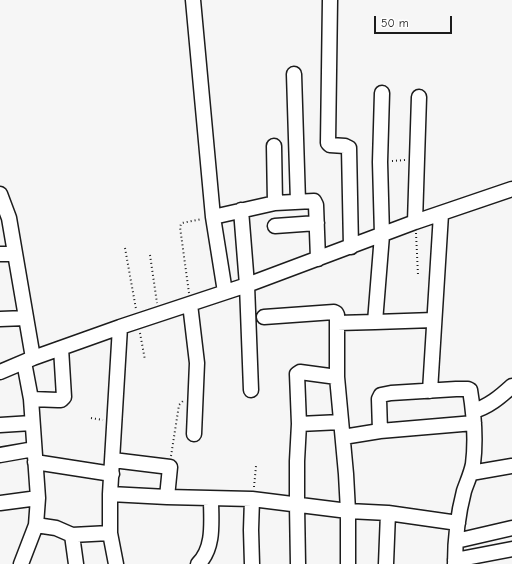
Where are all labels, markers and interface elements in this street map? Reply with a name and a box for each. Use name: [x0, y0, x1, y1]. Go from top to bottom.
scale bar: [376, 8, 454, 34]
text: 50 m: [381, 16, 409, 30]

